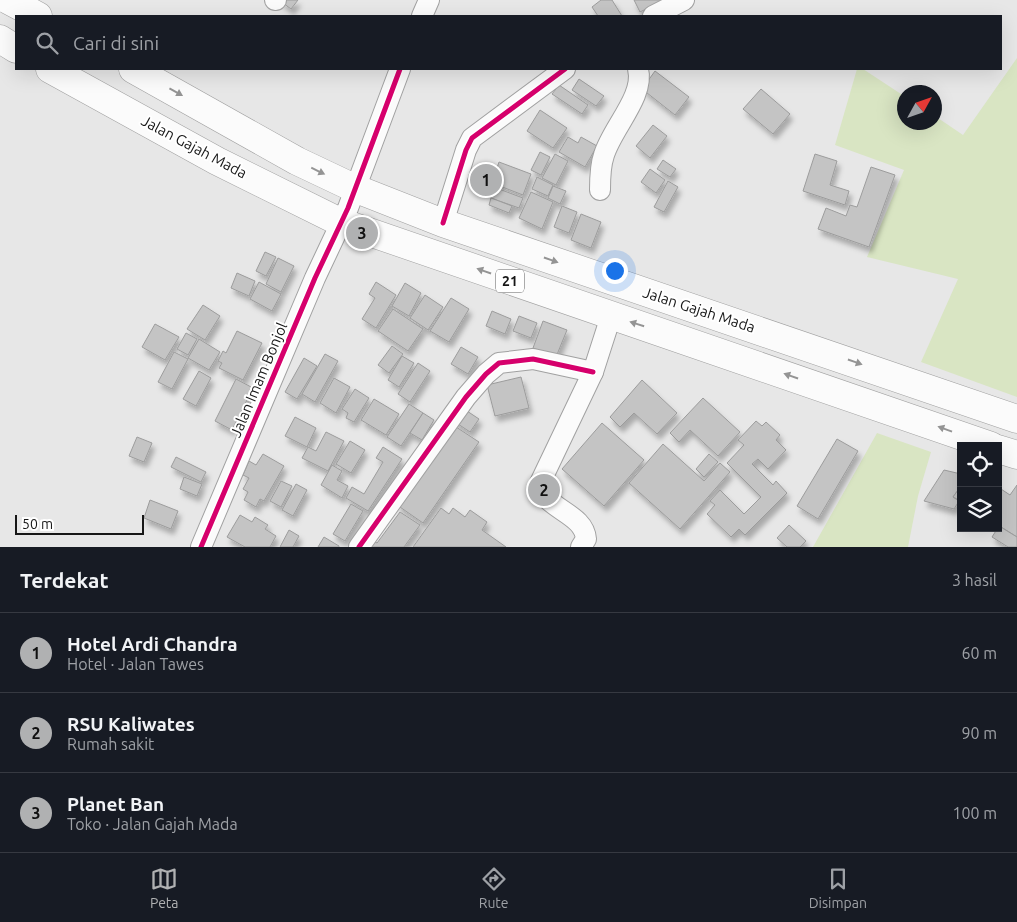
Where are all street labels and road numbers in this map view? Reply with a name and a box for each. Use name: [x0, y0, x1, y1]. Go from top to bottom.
street label: Jalan Gajah Mada: [139, 112, 250, 182]
road number: 21: [496, 270, 524, 292]
street label: Jalan Gajah Mada: [641, 283, 757, 336]
street label: Jalan Imam Bonjol: [227, 320, 290, 440]

